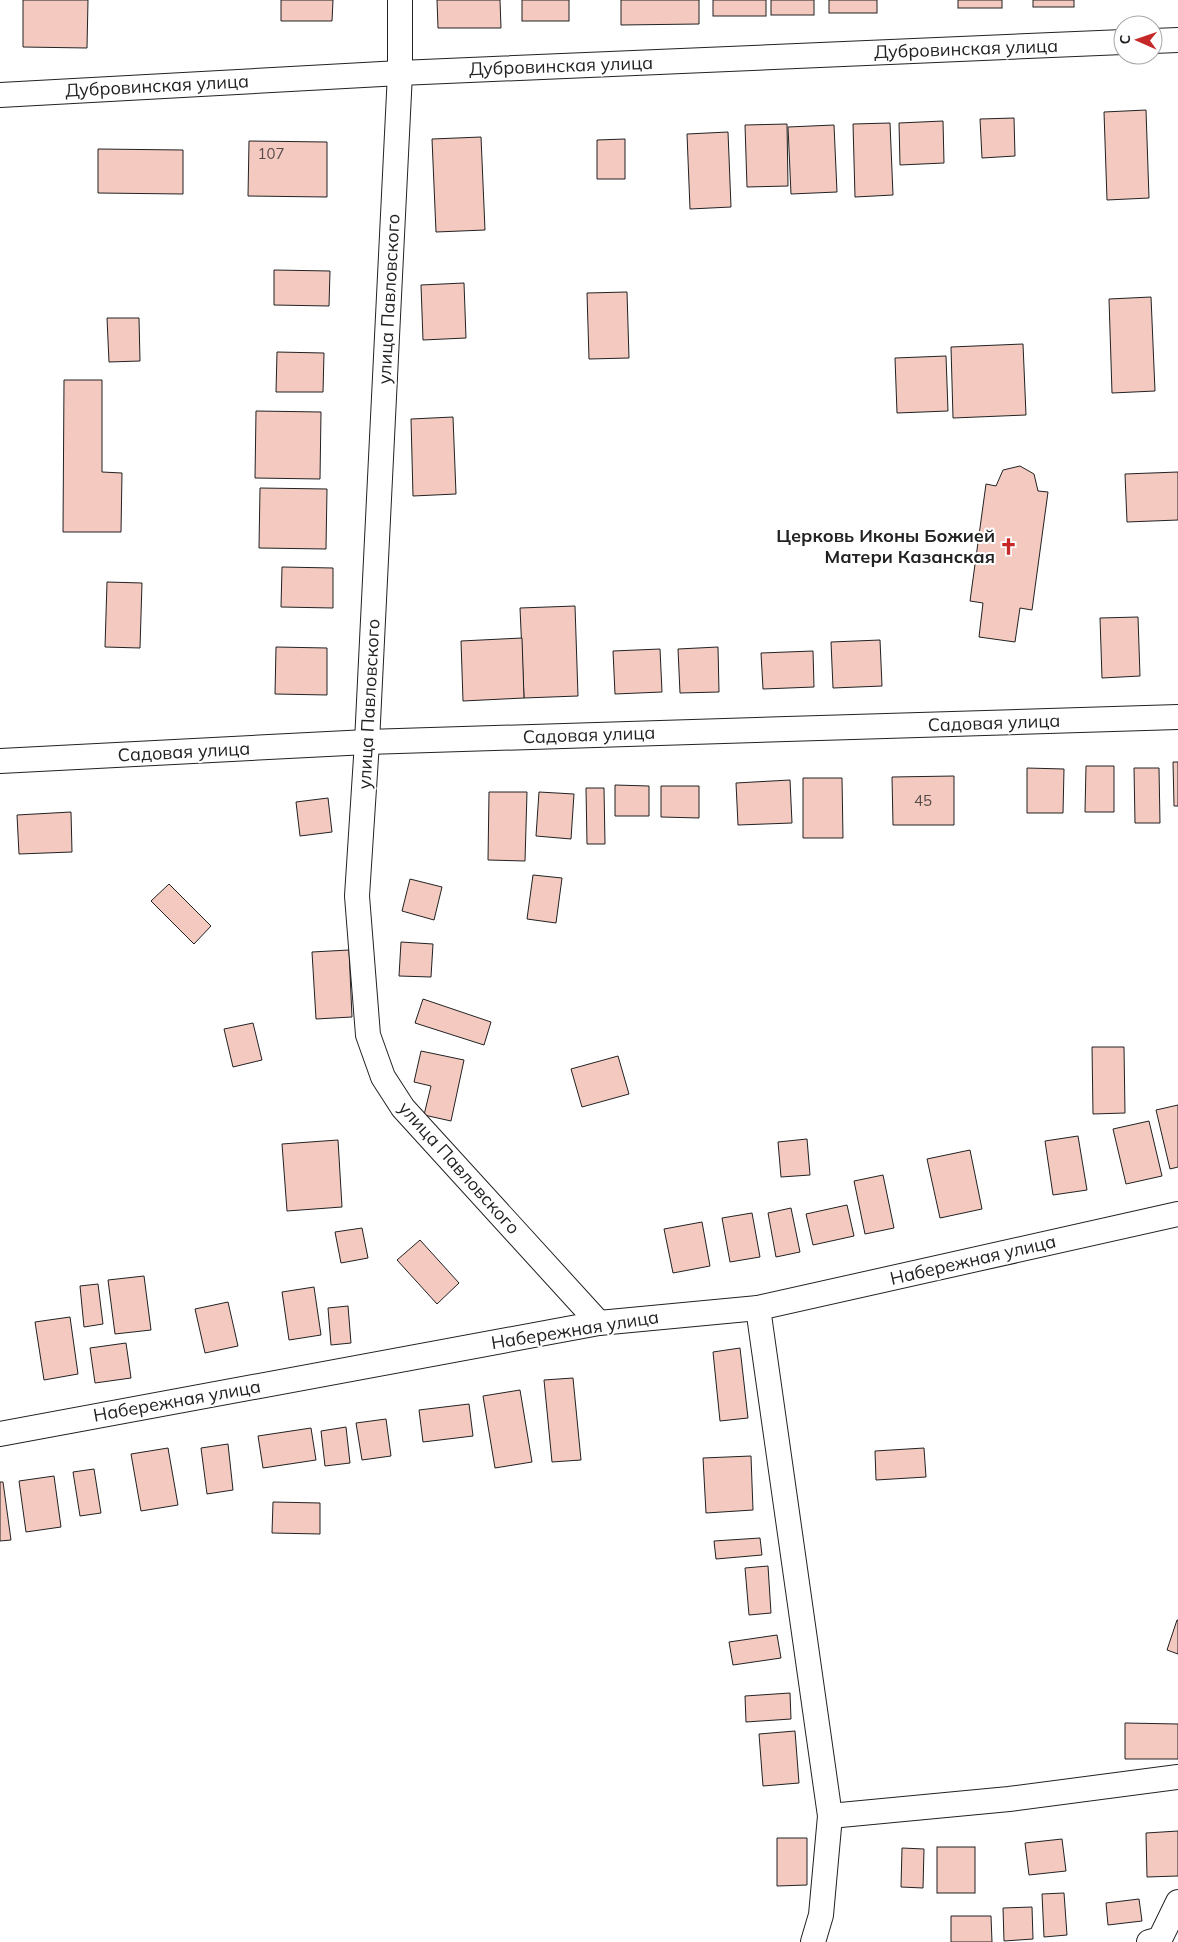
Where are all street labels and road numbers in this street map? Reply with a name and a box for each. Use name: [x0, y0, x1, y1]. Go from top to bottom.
street label: Дубровинская улица: [874, 34, 1058, 63]
street label: Дубровинская улица: [469, 51, 653, 80]
street label: Дубровинская улица: [64, 69, 249, 102]
street label: улица Павловского: [373, 213, 404, 385]
street label: улица Павловского: [353, 618, 384, 790]
street label: Садовая улица: [927, 709, 1061, 736]
street label: Садовая улица: [522, 721, 656, 748]
street label: Садовая улица: [117, 737, 251, 766]
street label: улица Павловского: [394, 1097, 525, 1239]
street label: Набережная улица: [888, 1229, 1058, 1290]
street label: Набережная улица: [489, 1305, 660, 1354]
street label: Набережная улица: [91, 1374, 262, 1427]

